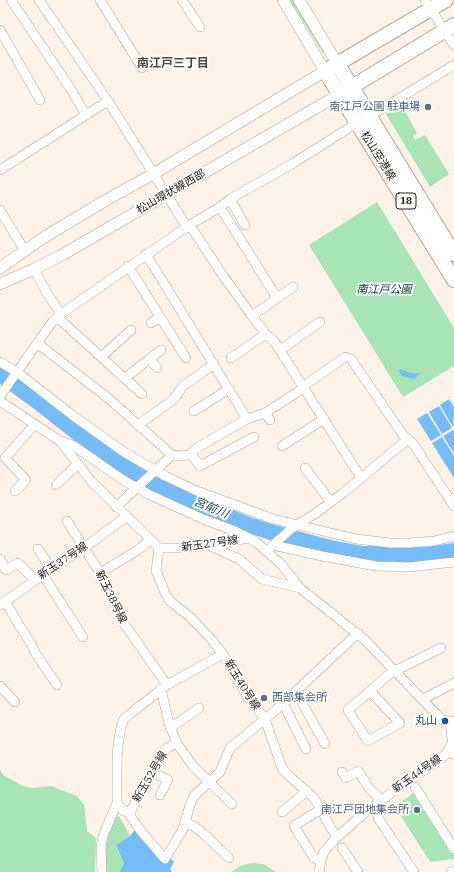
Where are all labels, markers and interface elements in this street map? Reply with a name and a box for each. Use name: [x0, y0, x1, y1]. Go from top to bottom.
district label: 南江戸三丁目: [137, 57, 209, 71]
place label: 南江戸公園 駐車場: [329, 100, 420, 114]
marker: 南江戸公園 駐車場: [423, 102, 433, 112]
street label: 松山空港線: [358, 129, 398, 183]
street label: 松山環状線西部: [134, 167, 208, 217]
road number: 18: [396, 193, 416, 209]
park label: 南江戸公園: [357, 283, 411, 297]
water label: 宮前川: [192, 494, 230, 522]
street label: 新玉27号線: [181, 533, 239, 555]
street label: 新玉37号線: [36, 540, 90, 582]
street label: 新玉38号線: [93, 568, 129, 626]
street label: 新玉40号線: [221, 657, 263, 713]
place label: 西部集会所: [272, 691, 327, 705]
marker: 西部集会所: [259, 693, 269, 703]
place label: 丸山: [415, 714, 437, 728]
marker: 丸山: [440, 716, 450, 726]
street label: 新玉52号線: [130, 749, 170, 805]
street label: 新玉44号線: [390, 752, 444, 796]
place label: 南江戸団地集会所: [321, 803, 409, 817]
marker: 南江戸団地集会所: [412, 805, 422, 815]

